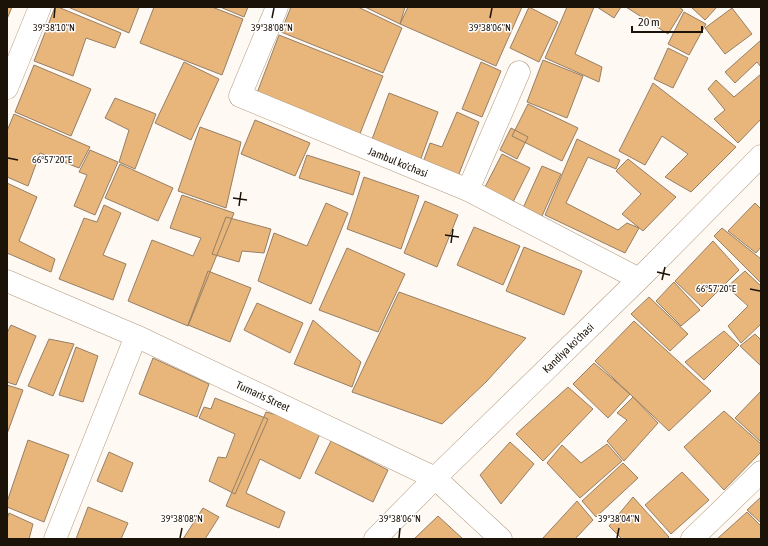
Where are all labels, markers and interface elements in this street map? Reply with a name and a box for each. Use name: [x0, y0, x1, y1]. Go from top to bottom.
scale bar: [632, 8, 702, 34]
text: 20 m: [638, 15, 660, 29]
text: 39°38'10"N: [33, 22, 75, 33]
text: 39°38'08"N: [251, 22, 293, 33]
text: 39°38'06"N: [469, 22, 511, 33]
street label: Jambul ko'chasi: [366, 145, 430, 179]
text: 66°57'20"E: [32, 154, 73, 165]
text: 66°57'20"E: [696, 283, 737, 294]
street label: Kandiya ko'chasi: [540, 321, 596, 375]
street label: Tumaris Street: [234, 378, 292, 414]
text: 39°38'08"N: [161, 513, 203, 524]
text: 39°38'06"N: [379, 513, 421, 524]
text: 39°38'04"N: [598, 513, 640, 524]

